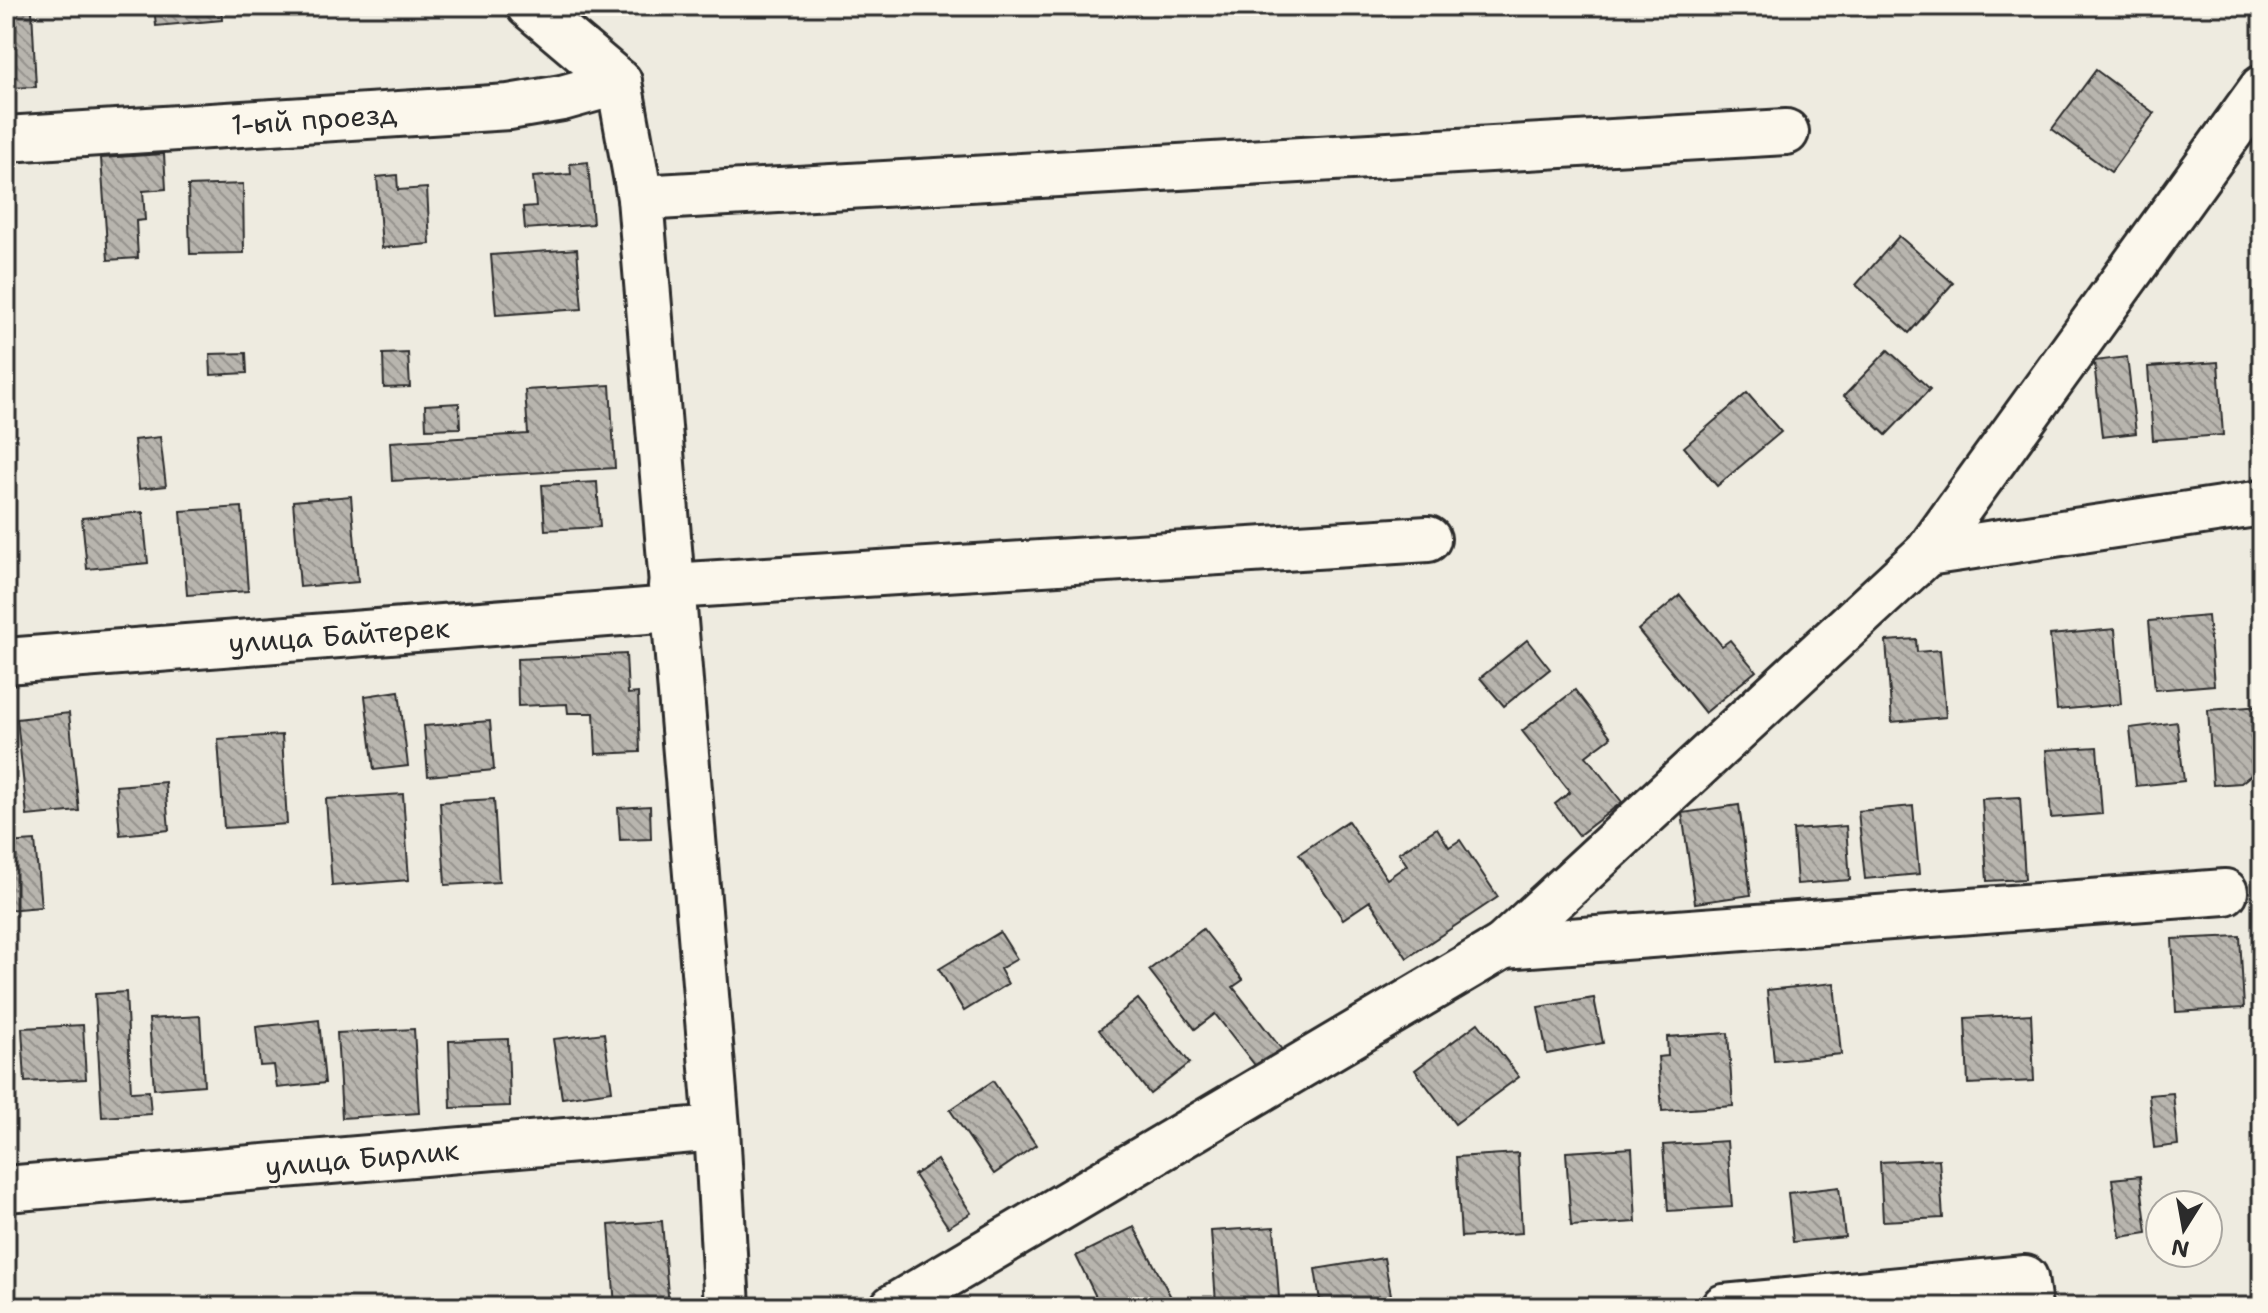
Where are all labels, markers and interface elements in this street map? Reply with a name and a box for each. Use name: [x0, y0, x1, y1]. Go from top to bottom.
street label: 1-ый проезд: [230, 94, 399, 144]
street label: улица Байтерек: [227, 608, 451, 662]
street label: улица Бирлик: [264, 1131, 461, 1185]
north arrow: [2144, 1189, 2224, 1269]
text: N: [2169, 1232, 2192, 1264]

